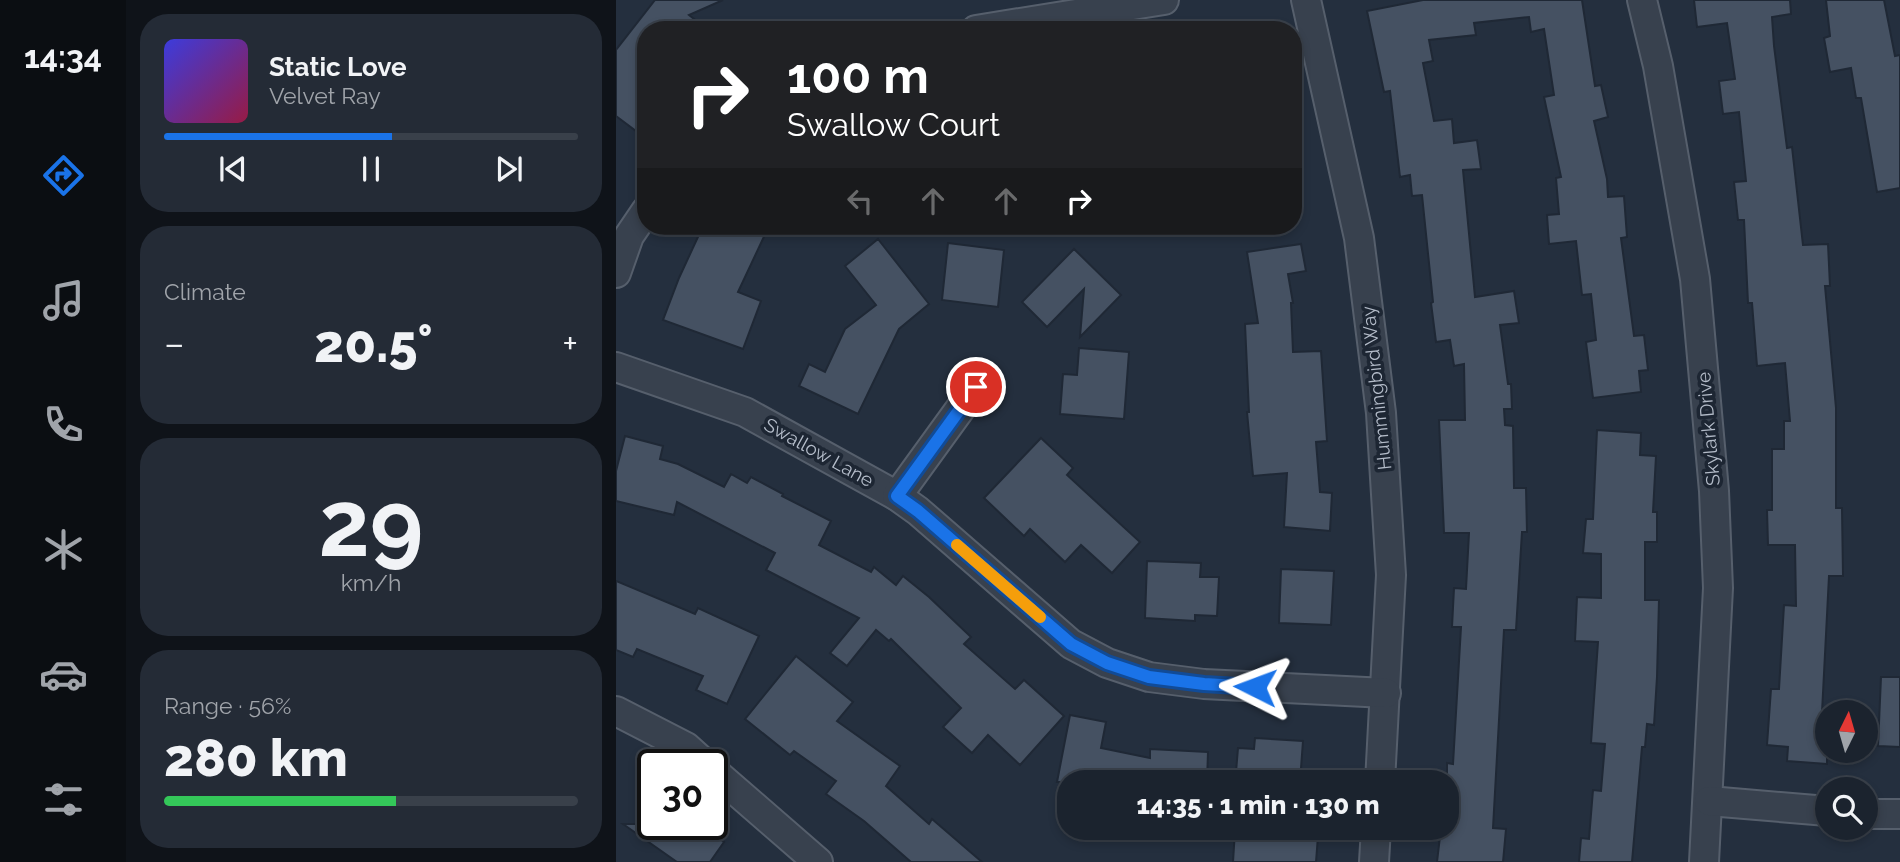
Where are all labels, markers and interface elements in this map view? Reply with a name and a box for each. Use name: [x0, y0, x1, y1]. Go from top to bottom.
text: 14:34: [24, 38, 102, 75]
text: 100 m: [787, 47, 929, 104]
icon: right: [672, 49, 763, 140]
text: Static Love: [269, 52, 407, 82]
text: Velvet Ray: [269, 82, 381, 109]
text: Swallow Court: [787, 106, 1000, 143]
icon: previous: [214, 150, 252, 188]
icon: pause: [352, 150, 390, 188]
icon: next: [490, 150, 528, 188]
icon: directions: [39, 151, 88, 200]
icon: left: [841, 182, 879, 220]
icon: ahead: [914, 182, 952, 220]
icon: ahead: [987, 182, 1025, 220]
icon: right: [1060, 182, 1098, 220]
icon: music: [39, 276, 88, 325]
text: Climate: [164, 278, 246, 305]
street label: Hummingbird Way: [1356, 305, 1396, 471]
text: 20.5°: [314, 313, 433, 374]
text: −: [164, 321, 184, 366]
text: +: [562, 321, 578, 366]
pin: [946, 357, 1006, 417]
icon: arrive: [957, 368, 995, 406]
street label: Skylark Drive: [1692, 371, 1724, 487]
icon: phone: [39, 400, 88, 449]
street label: Swallow Lane: [761, 413, 877, 491]
text: 29: [319, 470, 423, 577]
icon: climate: [39, 525, 88, 574]
text: km/h: [341, 569, 401, 596]
icon: car: [39, 650, 88, 699]
position arrow: [1218, 650, 1292, 724]
text: Range · 56%: [164, 692, 291, 719]
north arrow: [1815, 700, 1878, 763]
map controls: [1815, 700, 1878, 840]
text: 280 km: [164, 727, 348, 788]
speed limit sign: 30: [637, 749, 728, 840]
icon: filters: [39, 775, 88, 824]
button: search: [1815, 777, 1878, 840]
text: 14:35 · 1 min · 130 m: [1137, 790, 1379, 820]

